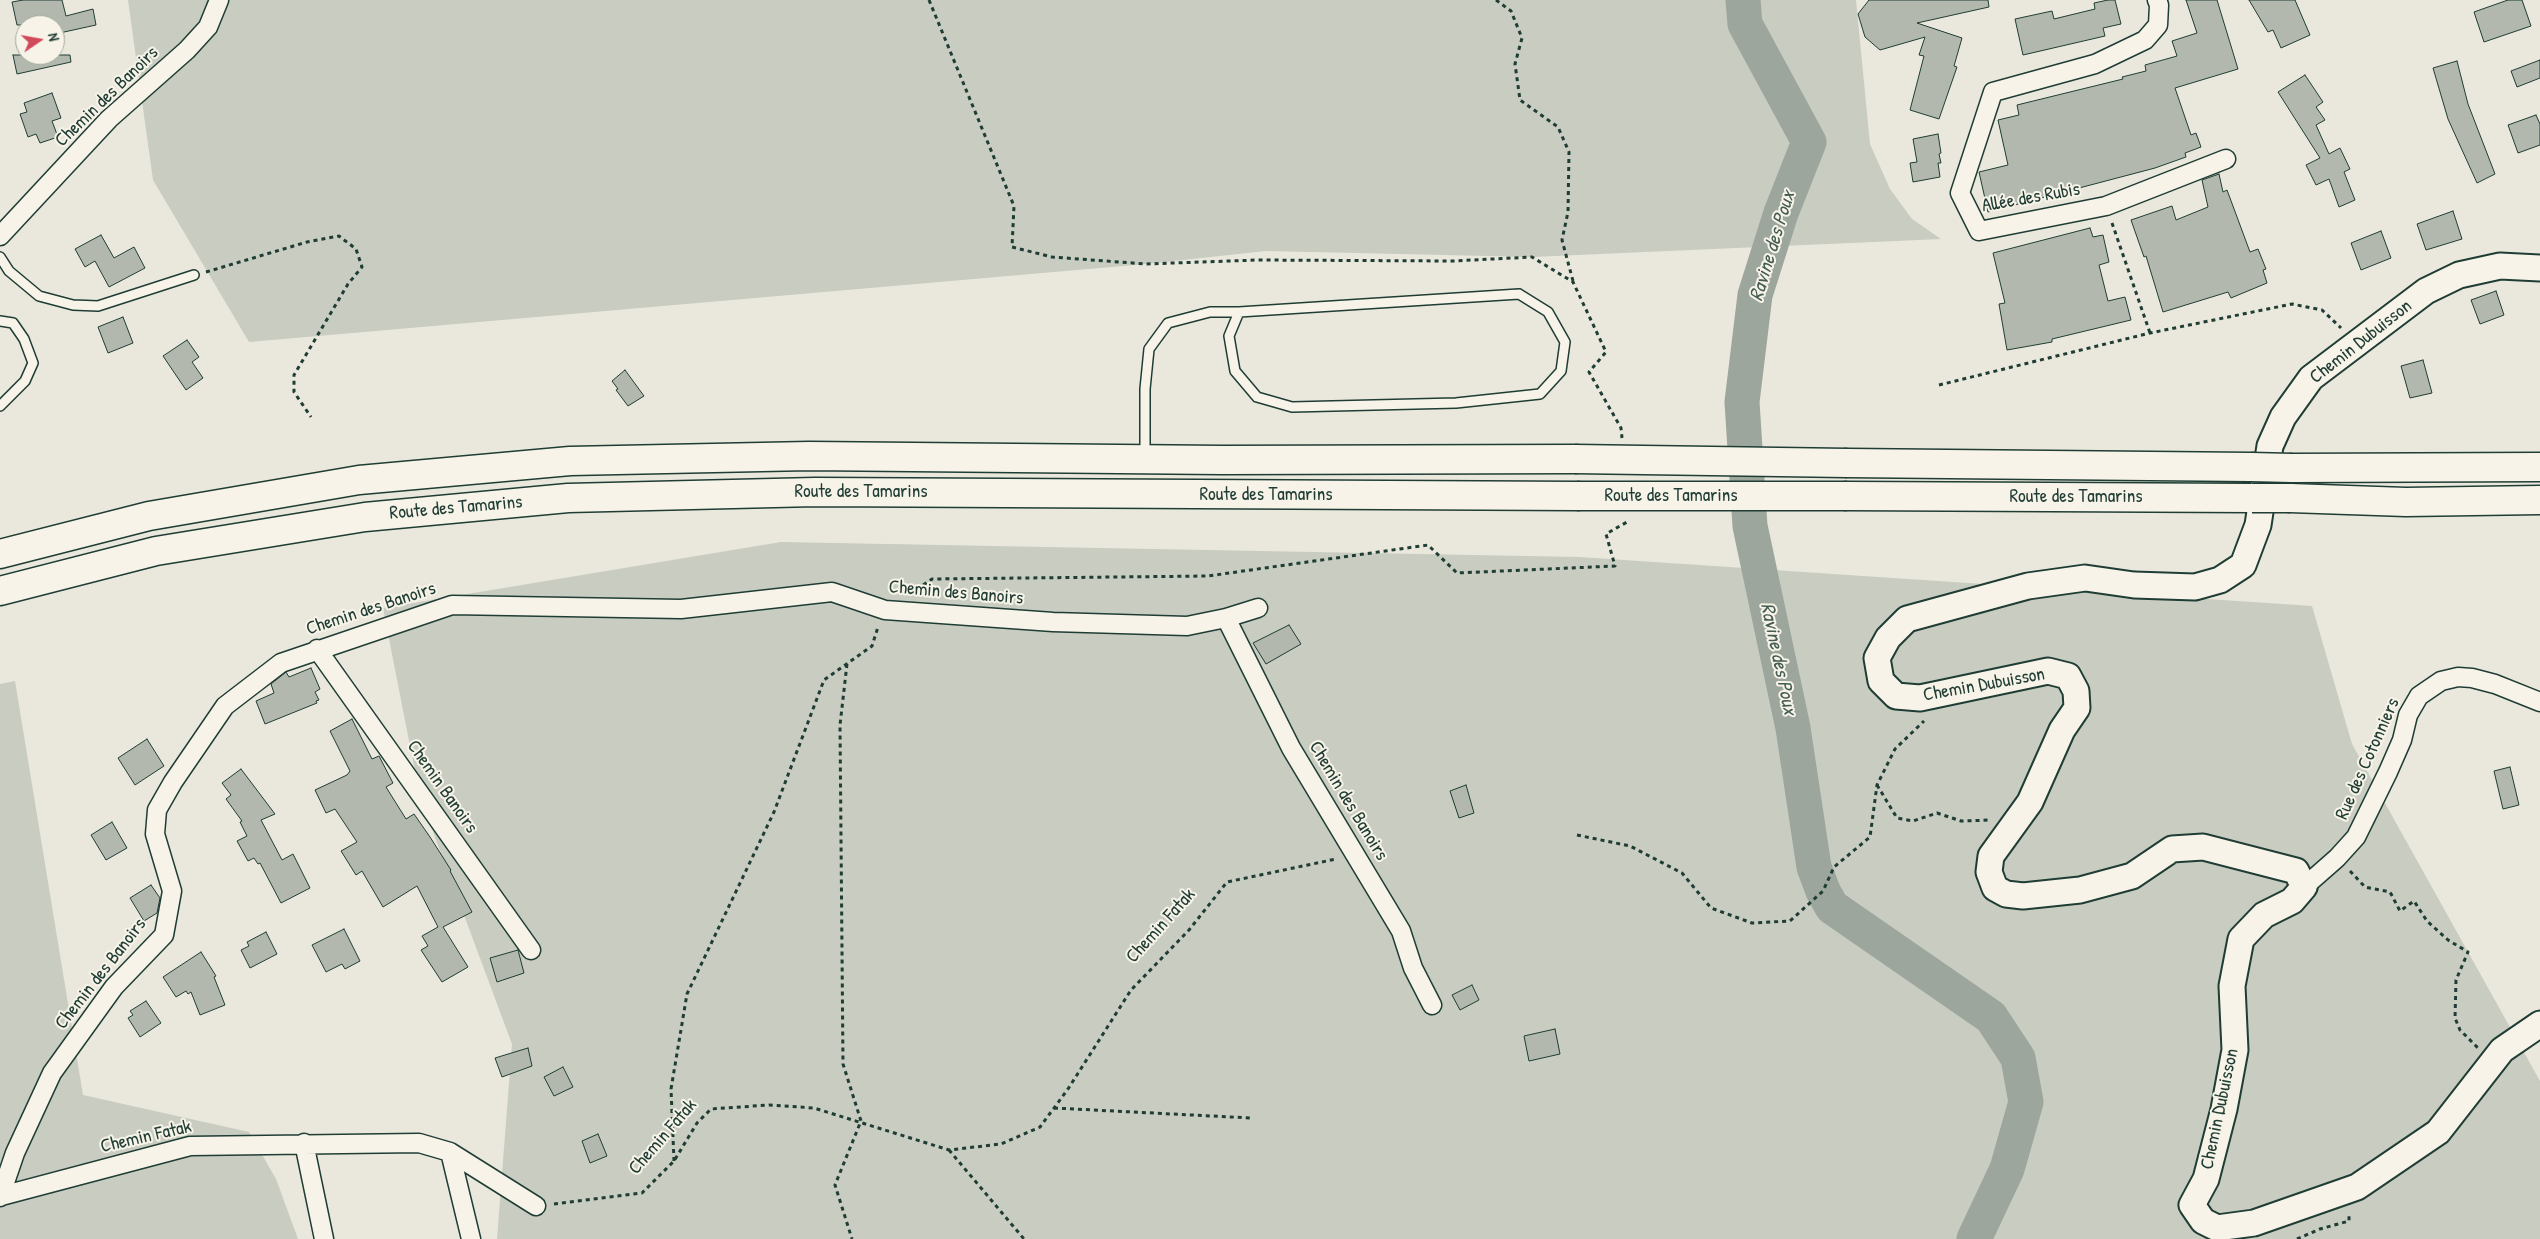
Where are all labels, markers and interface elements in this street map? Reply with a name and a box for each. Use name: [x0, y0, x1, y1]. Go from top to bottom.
north arrow: [15, 15, 65, 65]
text: N: [44, 31, 64, 43]
street label: Chemin des Banoirs: [51, 42, 163, 152]
street label: Allée des Rubis: [1980, 178, 2082, 218]
water label: Ravine des Poux: [1745, 188, 1801, 304]
street label: Chemin Dubuisson: [2305, 295, 2417, 389]
street label: Route des Tamarins: [794, 481, 928, 503]
street label: Route des Tamarins: [1199, 484, 1333, 506]
street label: Route des Tamarins: [1604, 485, 1738, 507]
street label: Route des Tamarins: [2009, 486, 2143, 508]
street label: Route des Tamarins: [389, 491, 523, 525]
street label: Chemin des Banoirs: [888, 576, 1024, 610]
street label: Chemin des Banoirs: [303, 577, 439, 641]
water label: Ravine des Poux: [1754, 601, 1802, 717]
street label: Chemin Dubuisson: [1921, 663, 2047, 707]
street label: Rue des Cotonniers: [2331, 695, 2405, 823]
street label: Chemin Banoirs: [402, 736, 482, 838]
street label: Chemin des Banoirs: [1303, 737, 1393, 865]
street label: Chemin Fatak: [1122, 884, 1200, 968]
street label: Chemin des Banoirs: [50, 914, 152, 1034]
street label: Chemin Dubuisson: [2196, 1046, 2244, 1172]
street label: Chemin Fatak: [624, 1095, 702, 1179]
street label: Chemin Fatak: [98, 1115, 194, 1159]

